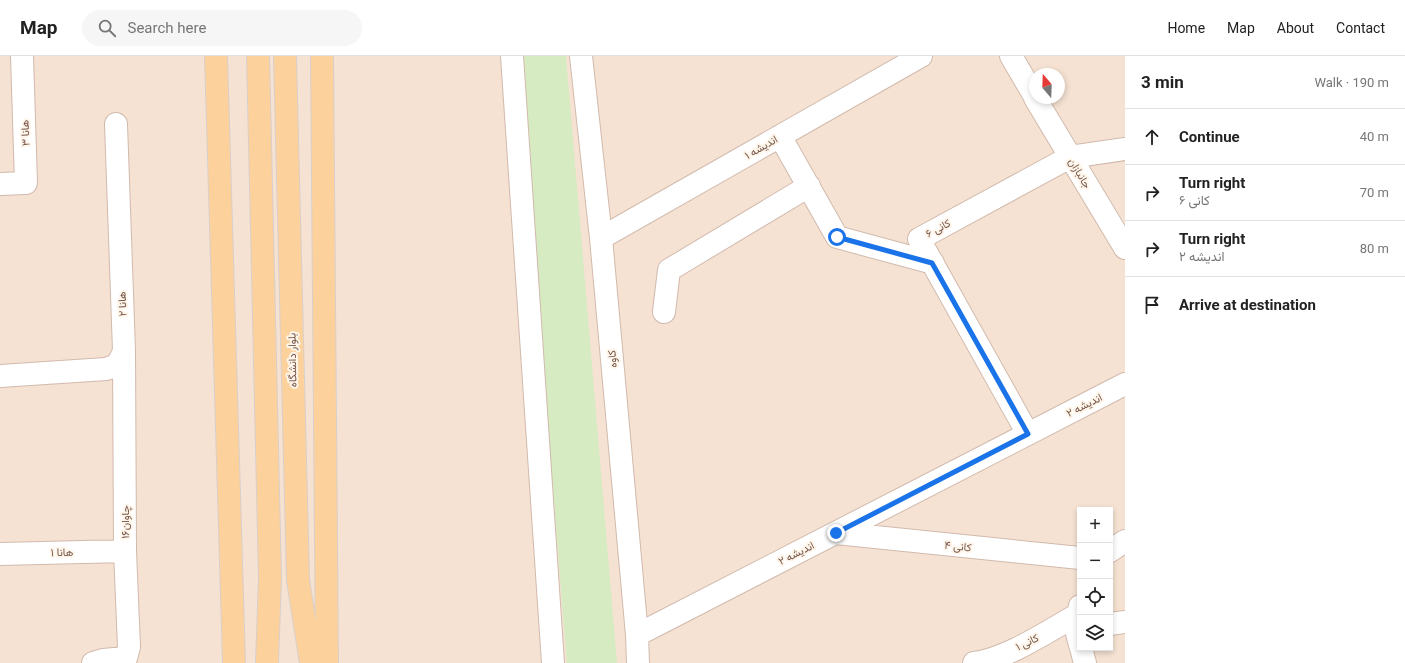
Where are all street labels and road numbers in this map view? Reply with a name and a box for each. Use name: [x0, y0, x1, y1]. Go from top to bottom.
street label: هانا ۳: [19, 119, 32, 146]
street label: اندیشه ۱: [742, 133, 780, 162]
street label: جانبازان: [1065, 156, 1094, 191]
street label: کانی ۶: [924, 217, 953, 240]
street label: هانا ۲: [116, 291, 129, 317]
street label: بلوار دانشگاه: [286, 333, 299, 387]
street label: کاوه: [605, 349, 620, 368]
street label: اندیشه ۲: [1064, 391, 1104, 420]
street label: چاوان۱۶: [119, 505, 133, 539]
street label: اندیشه ۲: [776, 539, 816, 568]
street label: کانی ۴: [944, 539, 972, 554]
street label: هانا ۱: [51, 546, 74, 559]
street label: کانی ۱: [1014, 631, 1041, 654]

